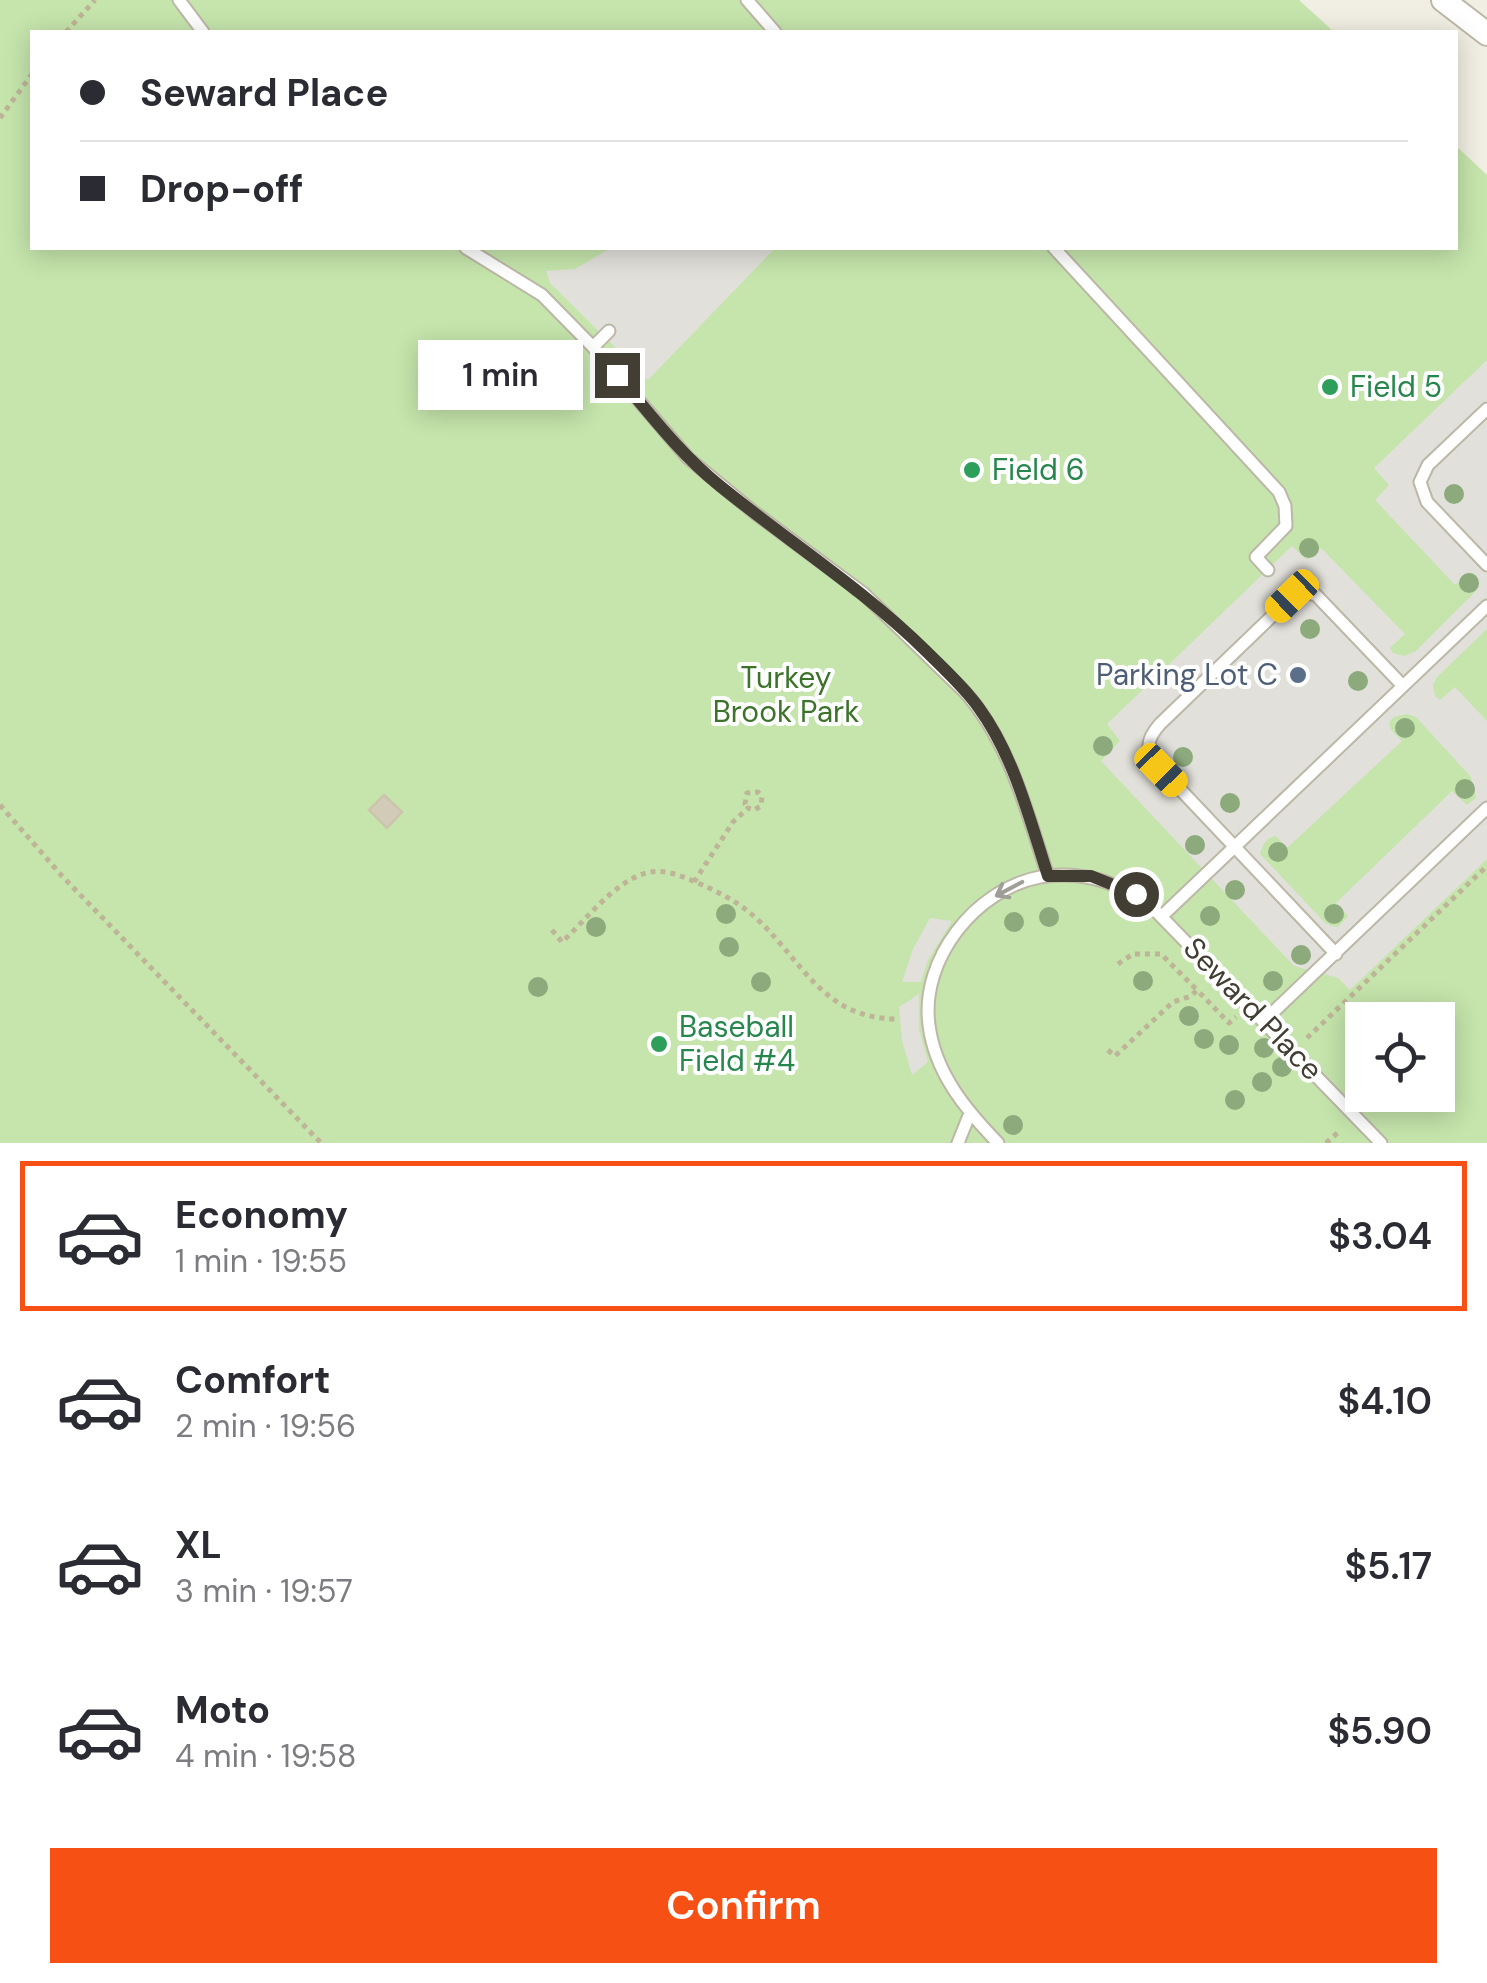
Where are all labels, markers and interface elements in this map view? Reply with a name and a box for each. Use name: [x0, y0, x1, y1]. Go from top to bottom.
text: Seward Place: [140, 68, 388, 118]
text: Drop-off: [140, 164, 303, 214]
callout: 1 min: [417, 340, 582, 410]
route end: [595, 353, 640, 398]
text: 1 min: [462, 354, 539, 396]
place label: Field 5: [1350, 367, 1442, 406]
marker: Field 5: [1319, 376, 1341, 398]
place label: Field 6: [992, 450, 1085, 489]
marker: Field 6: [961, 459, 983, 481]
car: [1260, 564, 1324, 628]
place label: Parking Lot C: [1096, 655, 1278, 694]
park label: Turkey Brook Park: [713, 658, 859, 731]
marker: Parking Lot C: [1287, 664, 1309, 686]
car: [1129, 738, 1193, 802]
route start: [1114, 872, 1159, 917]
one-way arrow: [995, 880, 1025, 899]
street label: Seward Place: [1175, 929, 1331, 1089]
map controls: [1345, 1002, 1455, 1112]
button: locate: [1345, 1002, 1455, 1112]
place label: Baseball Field #4: [679, 1007, 795, 1080]
marker: Baseball Field #4: [648, 1033, 670, 1055]
text: Economy: [175, 1190, 348, 1240]
icon: car: [55, 1191, 145, 1281]
text: $3.04: [1328, 1211, 1432, 1261]
text: 1 min · 19:55: [175, 1240, 347, 1282]
text: Comfort: [175, 1355, 331, 1405]
icon: car: [55, 1356, 145, 1446]
text: $4.10: [1337, 1376, 1432, 1426]
text: 2 min · 19:56: [175, 1405, 356, 1447]
text: XL: [175, 1520, 222, 1570]
icon: car: [55, 1521, 145, 1611]
text: $5.17: [1344, 1541, 1432, 1591]
text: 3 min · 19:57: [175, 1570, 353, 1612]
text: Moto: [175, 1685, 270, 1735]
icon: car: [55, 1686, 145, 1776]
text: $5.90: [1327, 1706, 1432, 1756]
text: 4 min · 19:58: [175, 1735, 356, 1777]
button: Confirm: [50, 1848, 1437, 1963]

